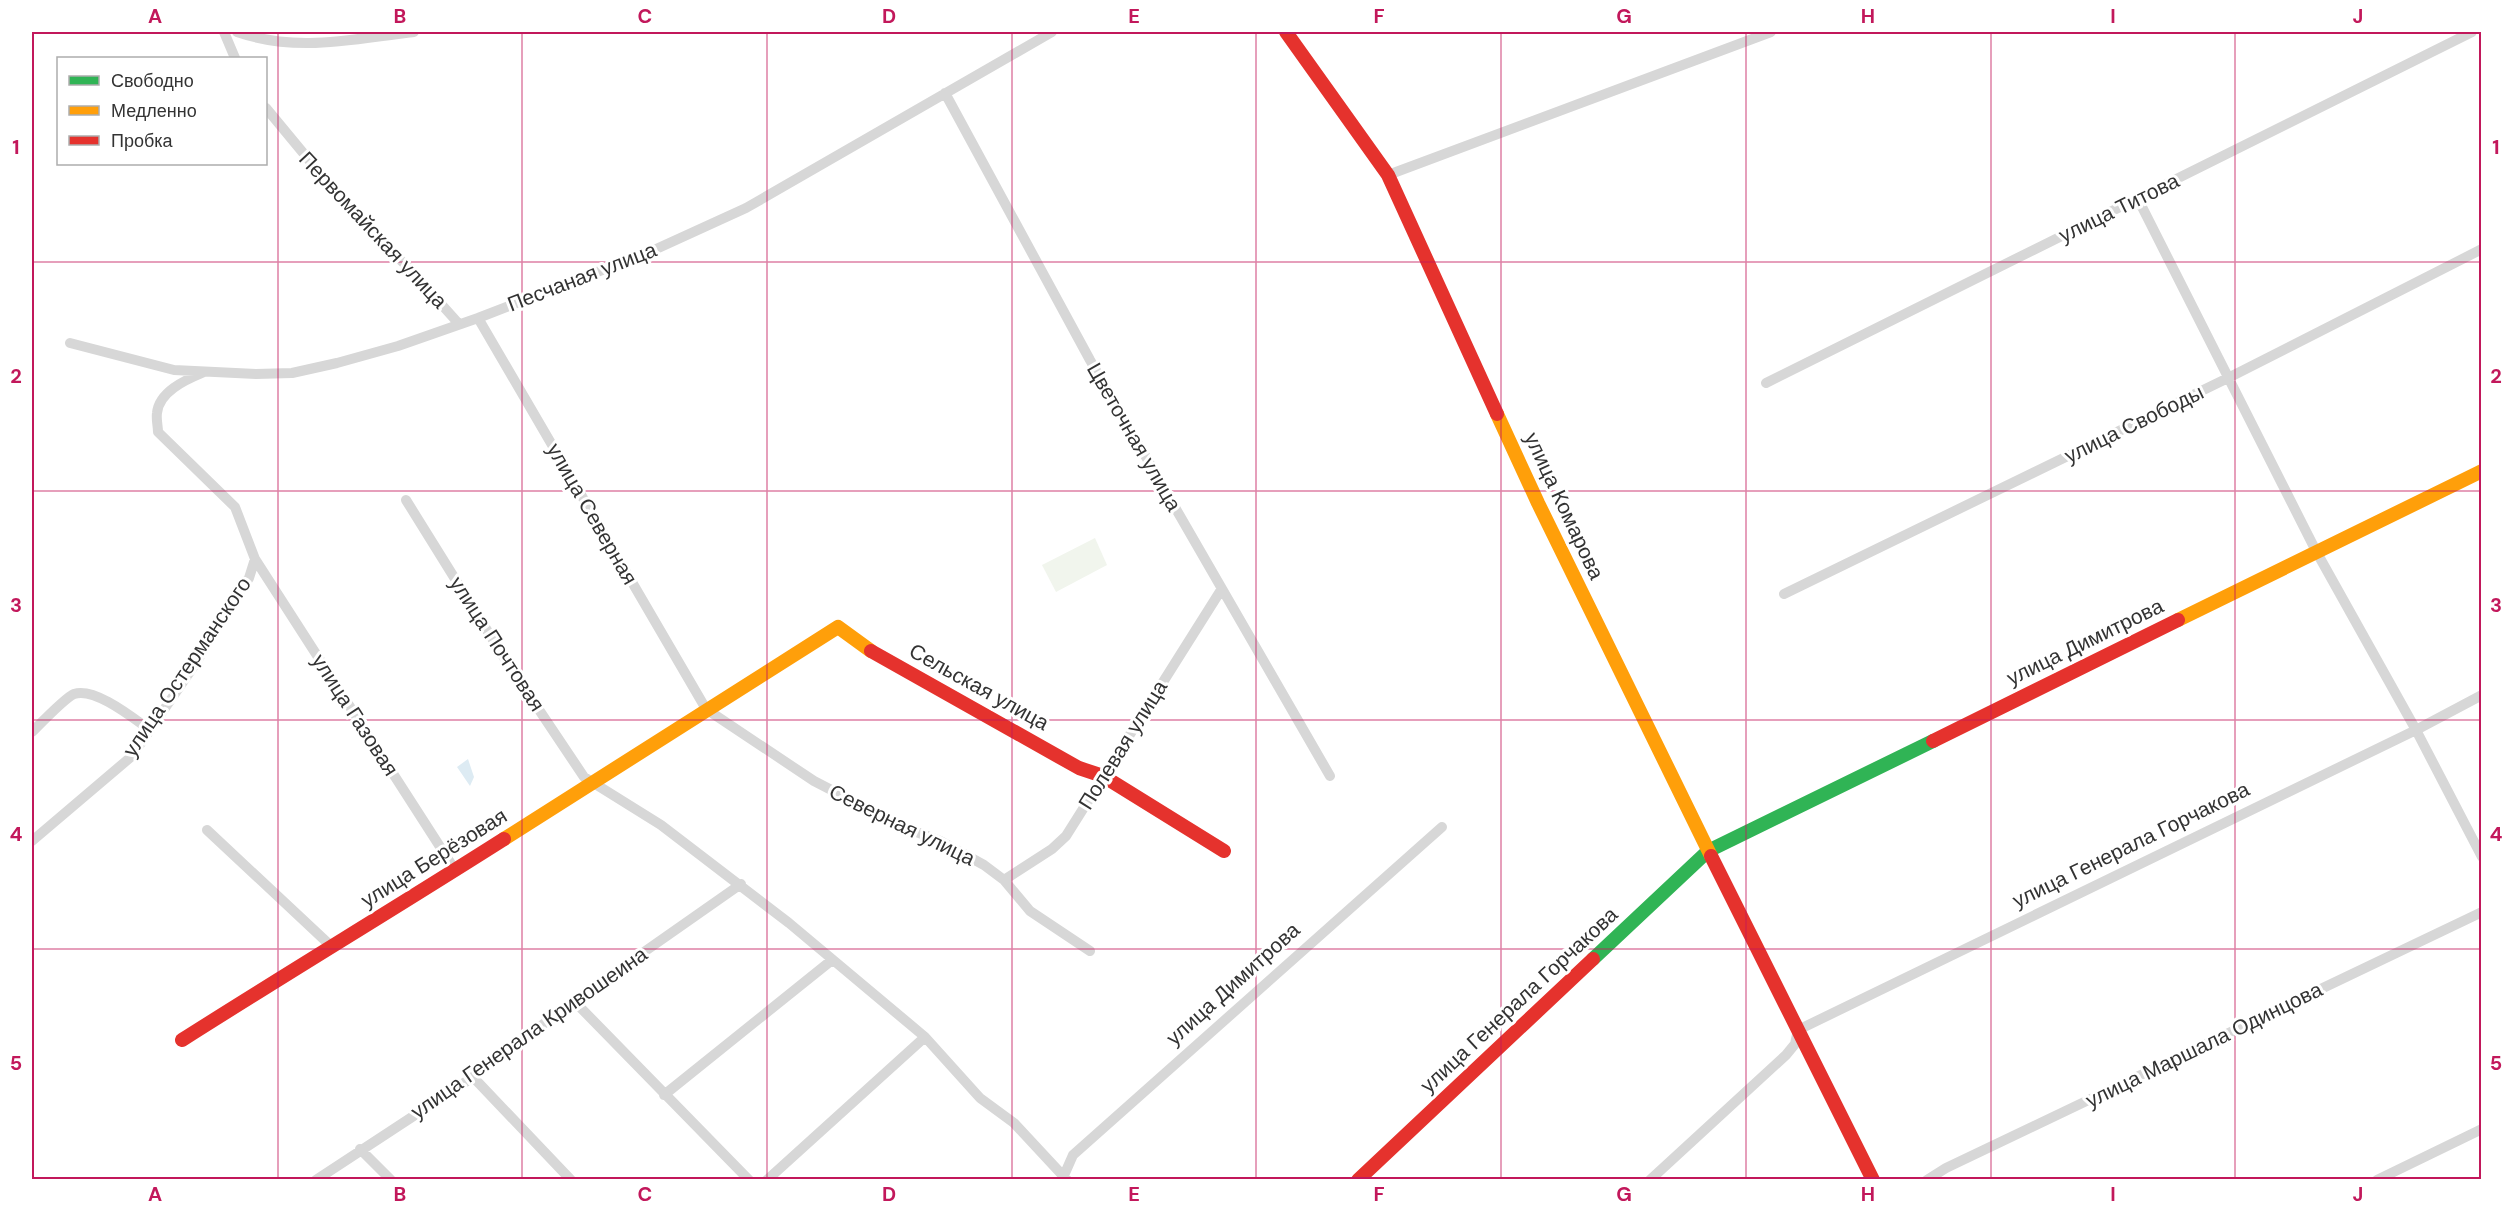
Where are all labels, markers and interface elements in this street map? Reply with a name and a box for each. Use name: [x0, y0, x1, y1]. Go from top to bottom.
text: A: [148, 3, 162, 29]
text: B: [394, 3, 406, 29]
text: C: [638, 3, 652, 29]
text: D: [882, 3, 896, 29]
text: E: [1128, 3, 1140, 29]
text: F: [1373, 3, 1385, 29]
text: G: [1616, 3, 1632, 29]
text: H: [1861, 3, 1875, 29]
text: I: [2110, 3, 2116, 29]
text: J: [2353, 3, 2363, 29]
legend: [57, 57, 267, 165]
text: Свободно: [111, 69, 194, 93]
text: Медленно: [111, 99, 197, 123]
text: Пробка: [111, 129, 174, 153]
text: 1: [12, 134, 20, 160]
text: 1: [2492, 134, 2500, 160]
street label: Первомайская улица: [293, 145, 454, 315]
street label: улица Титова: [2054, 167, 2184, 249]
street label: Песчаная улица: [503, 236, 661, 318]
street label: Цветочная улица: [1080, 358, 1188, 517]
text: 2: [10, 363, 22, 389]
text: 2: [2490, 363, 2502, 389]
street label: улица Свободы: [2060, 378, 2208, 470]
street label: улица Комарова: [1518, 428, 1610, 584]
street label: улица Северная: [540, 438, 644, 590]
street label: улица Почтовая: [443, 571, 551, 717]
street label: улица Остерманского: [116, 572, 258, 762]
text: 3: [10, 592, 22, 618]
street label: улица Димитрова: [2002, 592, 2168, 692]
text: 3: [2490, 592, 2502, 618]
street label: Сельская улица: [904, 637, 1054, 737]
street label: улица Газовая: [305, 649, 405, 781]
street label: Полевая улица: [1072, 675, 1174, 815]
street label: улица Генерала Горчакова: [2008, 775, 2254, 915]
street label: Северная улица: [824, 778, 980, 873]
street label: улица Берёзовая: [356, 802, 512, 914]
text: 4: [10, 821, 23, 847]
text: 4: [2490, 821, 2503, 847]
street label: улица Генерала Горчакова: [1414, 901, 1624, 1099]
street label: улица Димитрова: [1160, 916, 1306, 1052]
street label: улица Генерала Кривошеина: [405, 940, 653, 1126]
street label: улица Маршала Одинцова: [2081, 975, 2327, 1115]
text: 5: [10, 1050, 22, 1076]
text: 5: [2490, 1050, 2502, 1076]
text: A: [148, 1181, 162, 1207]
text: B: [394, 1181, 406, 1207]
text: C: [638, 1181, 652, 1207]
text: D: [882, 1181, 896, 1207]
text: E: [1128, 1181, 1140, 1207]
text: F: [1373, 1181, 1385, 1207]
text: G: [1616, 1181, 1632, 1207]
text: H: [1861, 1181, 1875, 1207]
text: I: [2110, 1181, 2116, 1207]
text: J: [2353, 1181, 2363, 1207]

